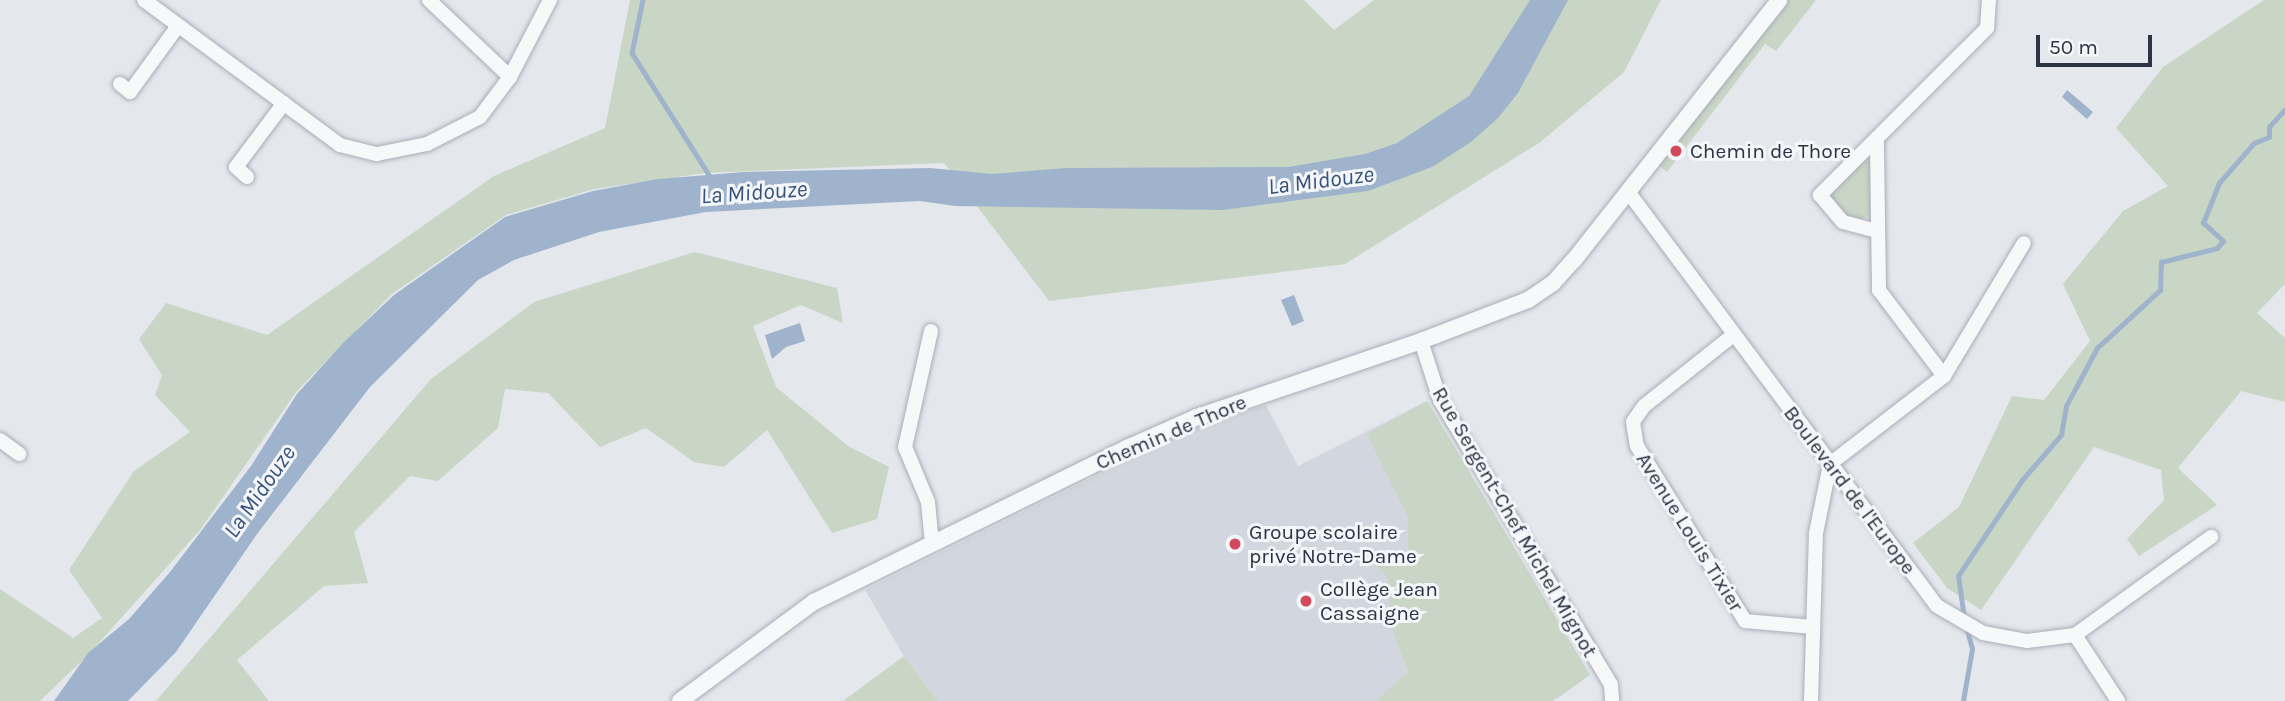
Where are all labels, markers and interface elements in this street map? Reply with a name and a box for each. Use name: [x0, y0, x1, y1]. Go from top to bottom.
scale bar: [2040, 21, 2156, 65]
text: 50 m: [2049, 35, 2098, 59]
place label: Chemin de Thore: [1690, 138, 1851, 164]
marker: Chemin de Thore: [1668, 143, 1684, 159]
water label: La Midouze: [1266, 161, 1376, 201]
water label: La Midouze: [700, 176, 808, 210]
street label: Rue Sergent-Chef Michel Mignot: [1427, 382, 1603, 662]
street label: Chemin de Thore: [1092, 389, 1250, 475]
street label: Boulevard de l'Europe: [1778, 401, 1922, 579]
water label: La Midouze: [218, 440, 302, 544]
street label: Avenue Louis Tixier: [1631, 448, 1749, 616]
place label: Groupe scolaire privé Notre-Dame: [1249, 519, 1417, 569]
marker: Groupe scolaire privé Notre-Dame: [1227, 536, 1243, 552]
place label: Collège Jean Cassaigne: [1320, 576, 1438, 626]
marker: Collège Jean Cassaigne: [1298, 593, 1314, 609]

